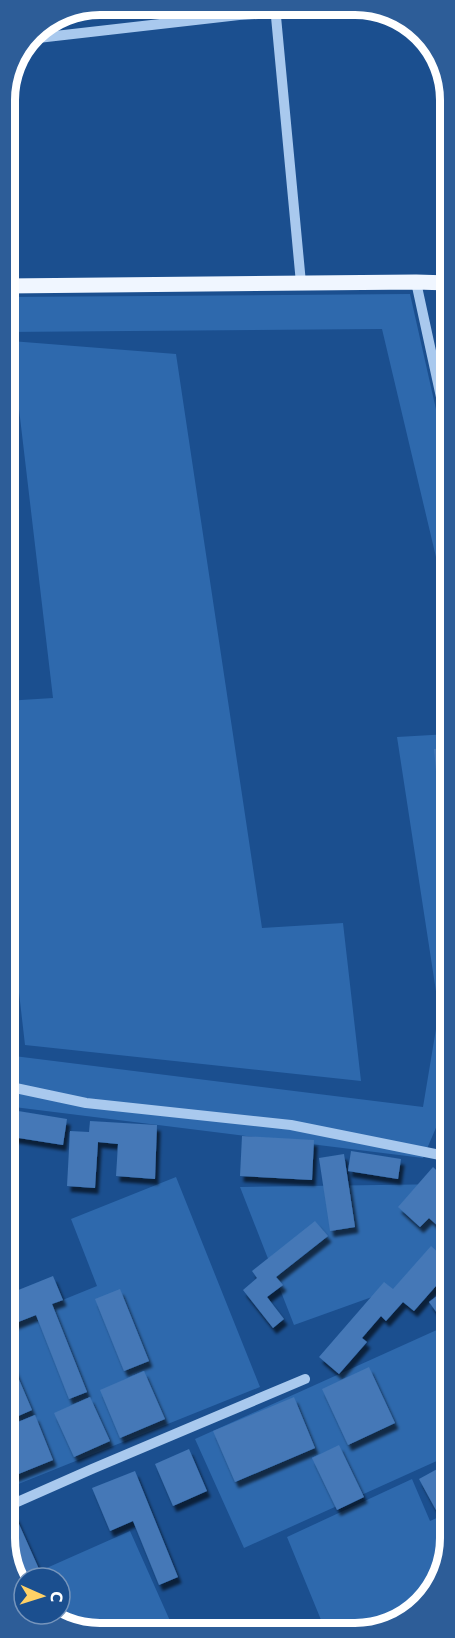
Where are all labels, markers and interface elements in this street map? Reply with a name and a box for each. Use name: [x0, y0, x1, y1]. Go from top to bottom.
north arrow: [12, 1566, 72, 1626]
text: С: [48, 1591, 67, 1603]

